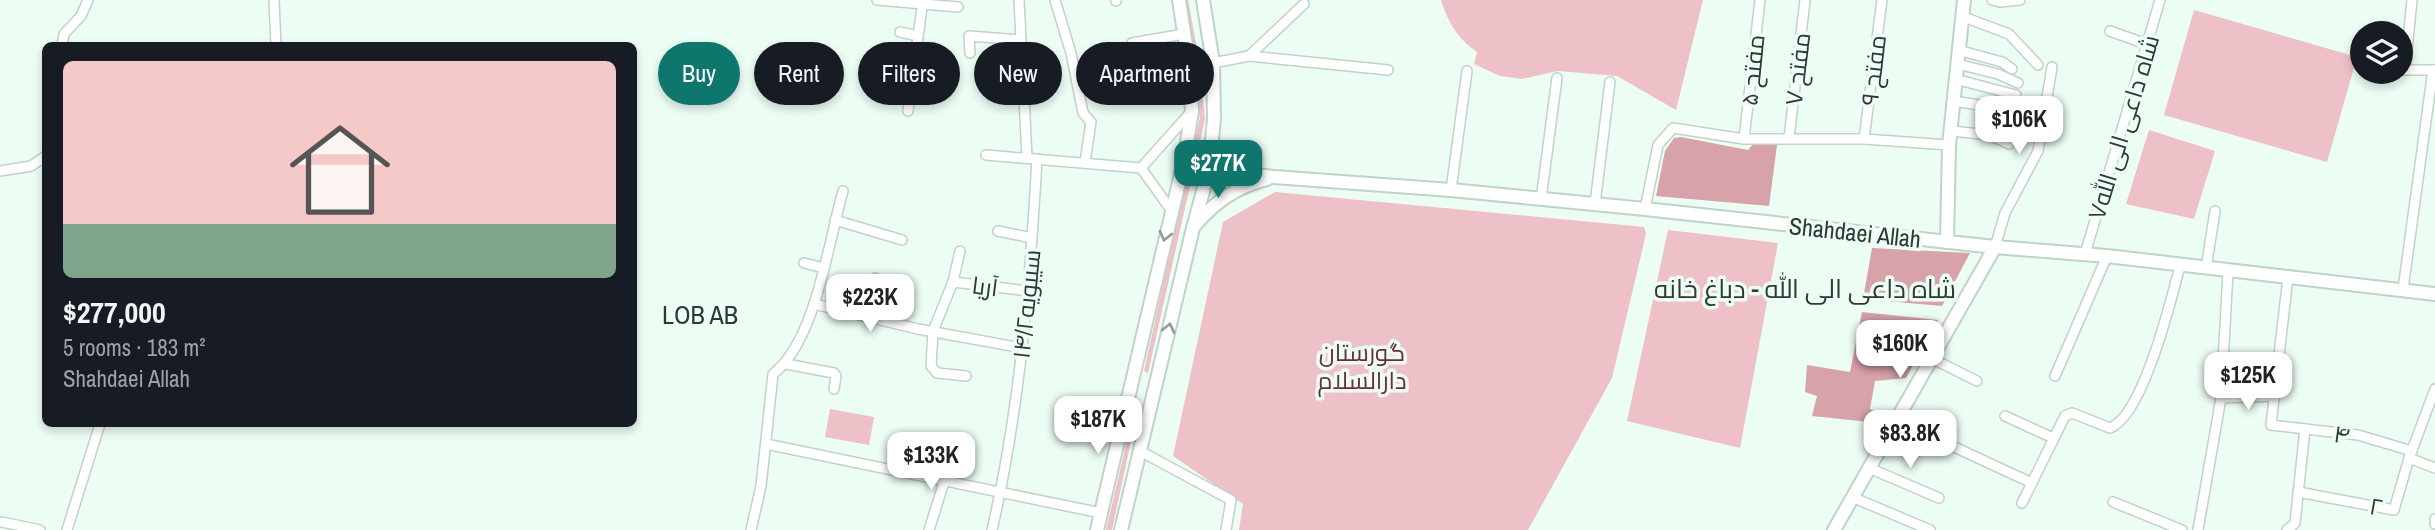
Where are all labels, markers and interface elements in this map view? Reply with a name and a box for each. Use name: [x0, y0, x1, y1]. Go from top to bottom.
map controls: [2350, 21, 2413, 84]
button: layers: [2350, 21, 2413, 84]
street label: مفتح ۷: [1777, 31, 1818, 107]
street label: شاه داعی الی الله۷: [2080, 31, 2166, 223]
street label: مفتح ۵: [1732, 33, 1773, 107]
street label: مفتح ۹: [1853, 33, 1894, 107]
chip: Buy: [658, 42, 740, 105]
chip: Rent: [754, 42, 844, 105]
chip: Filters: [858, 42, 960, 105]
chip: New: [974, 42, 1062, 105]
chip: Apartment: [1076, 42, 1214, 105]
pin: $106K: [1970, 96, 2068, 156]
text: $106K: [1991, 103, 2047, 134]
icon: home: [277, 107, 403, 233]
pin: $277K: [1169, 140, 1267, 200]
text: $277K: [1190, 147, 1246, 178]
street label: Shahdaei Allah: [1787, 209, 1923, 255]
one-way arrow: [1159, 230, 1173, 242]
street label: سیبویه۱۴/۲: [1004, 248, 1048, 360]
street label: آریا: [970, 269, 1001, 304]
district label: شاه داعی الی الله - دباغ خانه: [1654, 271, 1956, 306]
pin: $223K: [821, 274, 919, 334]
text: $223K: [842, 281, 898, 312]
text: $277,000: [63, 292, 166, 332]
district label: LOB AB: [662, 297, 738, 332]
pin: $160K: [1851, 320, 1949, 380]
one-way arrow: [1161, 322, 1175, 334]
text: $160K: [1872, 327, 1928, 358]
text: 5 rooms · 183 m²: [63, 332, 206, 363]
park label: گورستان دارالسلام: [1317, 336, 1407, 397]
pin: $125K: [2199, 352, 2297, 412]
text: $125K: [2220, 359, 2276, 390]
text: Shahdaei Allah: [63, 363, 190, 394]
pin: $187K: [1049, 396, 1147, 456]
text: $187K: [1070, 403, 1126, 434]
pin: $83.8K: [1853, 410, 1967, 470]
text: $83.8K: [1880, 417, 1940, 448]
street label: ۴: [2332, 417, 2352, 451]
pin: $133K: [882, 433, 980, 492]
text: $133K: [903, 439, 959, 470]
street label: ۲: [2367, 489, 2385, 523]

